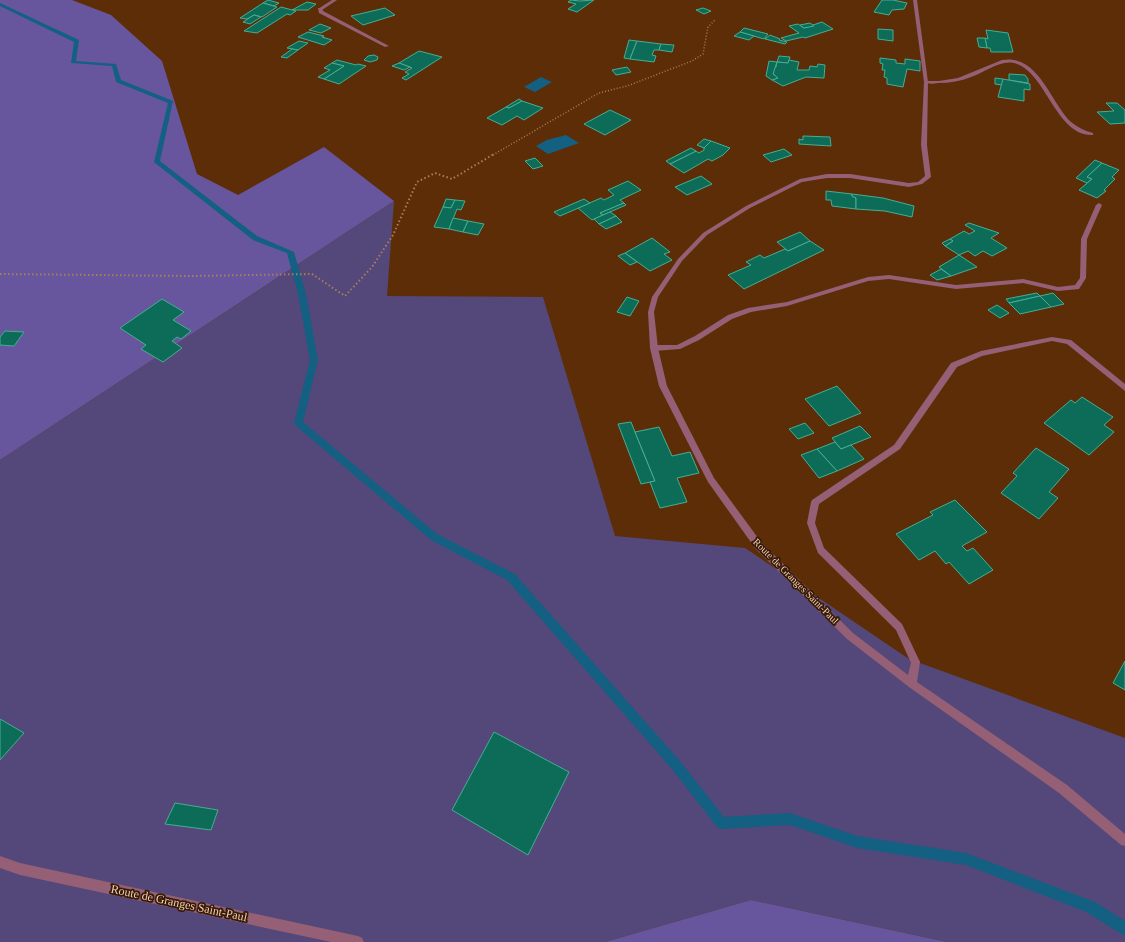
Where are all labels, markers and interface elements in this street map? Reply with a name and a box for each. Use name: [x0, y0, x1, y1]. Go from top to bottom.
street label: Route de Granges Saint-Paul: [751, 536, 841, 626]
street label: Route de Granges Saint-Paul: [110, 882, 249, 924]

